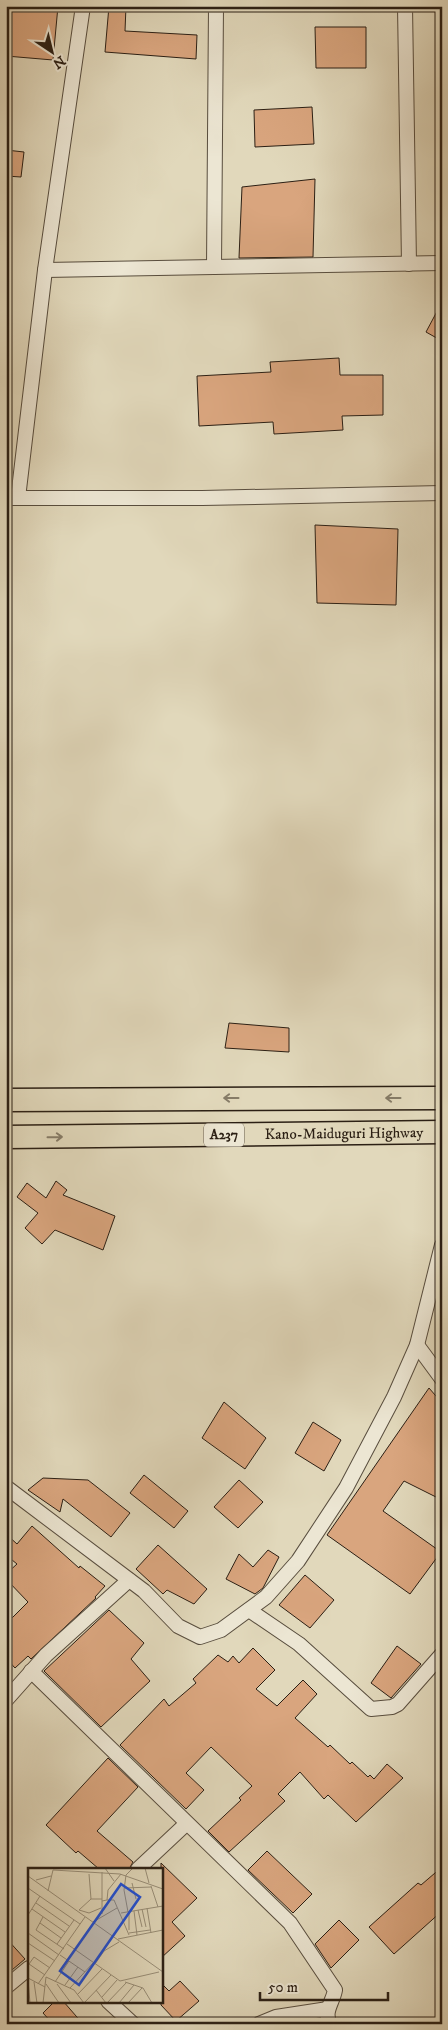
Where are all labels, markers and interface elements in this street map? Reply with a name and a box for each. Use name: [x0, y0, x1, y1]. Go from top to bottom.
north arrow: [28, 28, 78, 78]
text: N: [49, 51, 69, 73]
one-way arrow: [223, 1093, 239, 1103]
one-way arrow: [385, 1093, 402, 1103]
street label: Kano-Maiduguri Highway: [265, 1123, 424, 1144]
road number: A237: [204, 1124, 244, 1146]
one-way arrow: [46, 1132, 63, 1142]
inset map: [28, 1868, 162, 2002]
scale bar: [260, 1970, 388, 2002]
text: 50 m: [268, 1978, 298, 1997]

